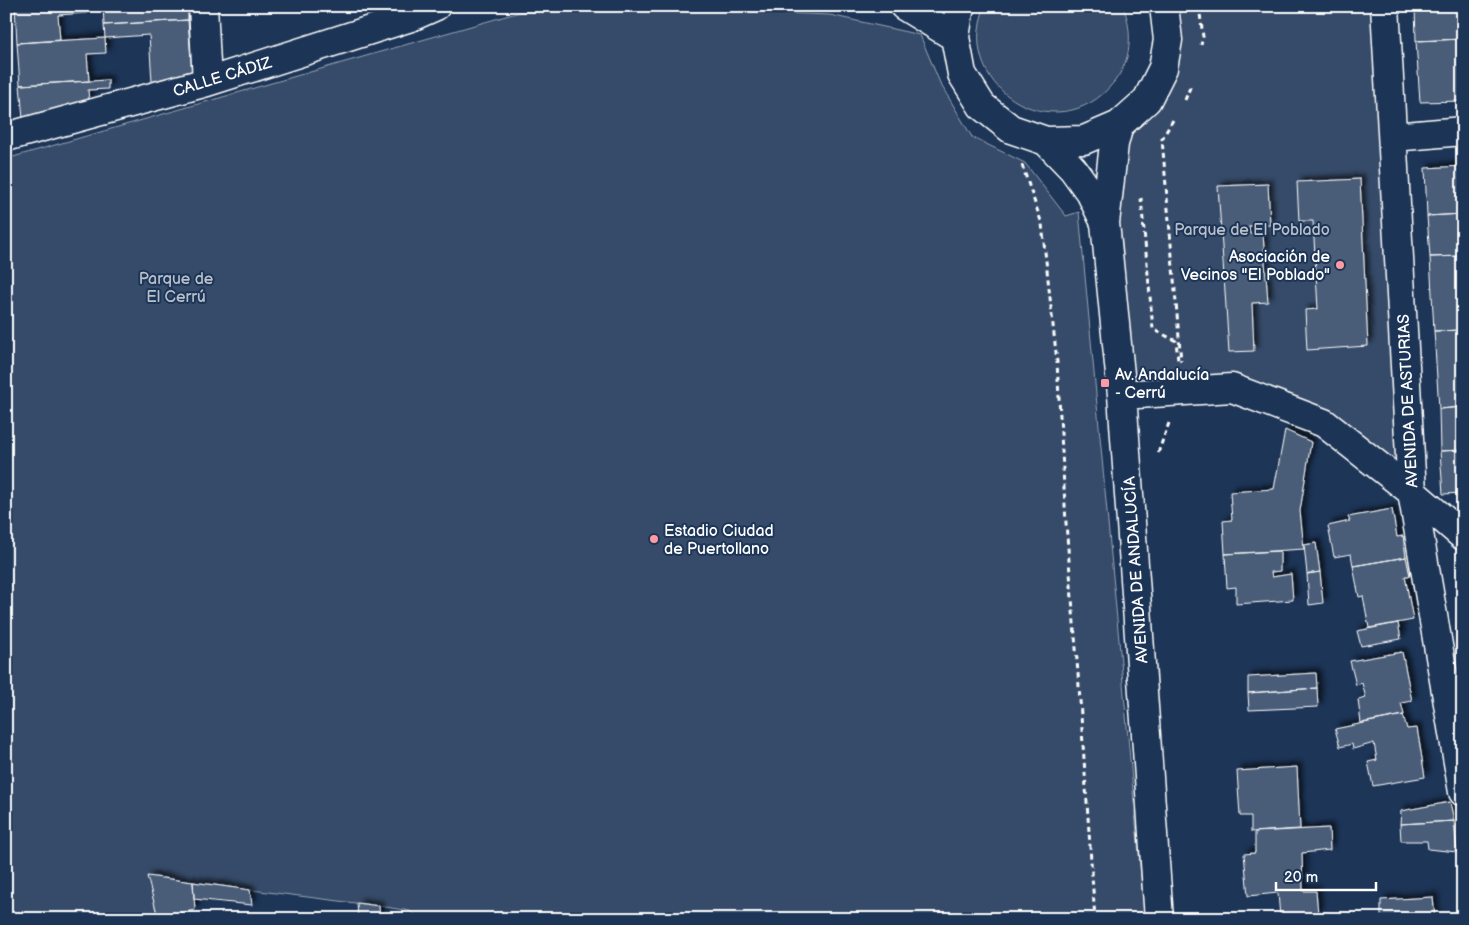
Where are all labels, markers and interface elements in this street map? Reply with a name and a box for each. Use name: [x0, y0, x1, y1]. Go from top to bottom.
street label: CALLE CÁDIZ: [170, 51, 274, 101]
park label: Parque de El Poblado: [1174, 221, 1330, 240]
place label: Asociación de Vecinos "El Poblado": [1181, 248, 1331, 285]
marker: Asociación de Vecinos "El Poblado": [1334, 259, 1346, 271]
park label: Parque de El Cerrú: [139, 270, 214, 307]
street label: AVENIDA DE ASTURIAS: [1394, 314, 1423, 488]
place label: Av. Andalucía - Cerrú: [1115, 366, 1209, 403]
marker: Av. Andalucía - Cerrú: [1099, 377, 1111, 389]
street label: AVENIDA DE ANDALUCÍA: [1118, 476, 1153, 664]
place label: Estadio Ciudad de Puertollano: [664, 522, 774, 559]
marker: Estadio Ciudad de Puertollano: [648, 533, 660, 545]
scale bar: [1276, 860, 1376, 892]
text: 20 m: [1284, 868, 1318, 887]

